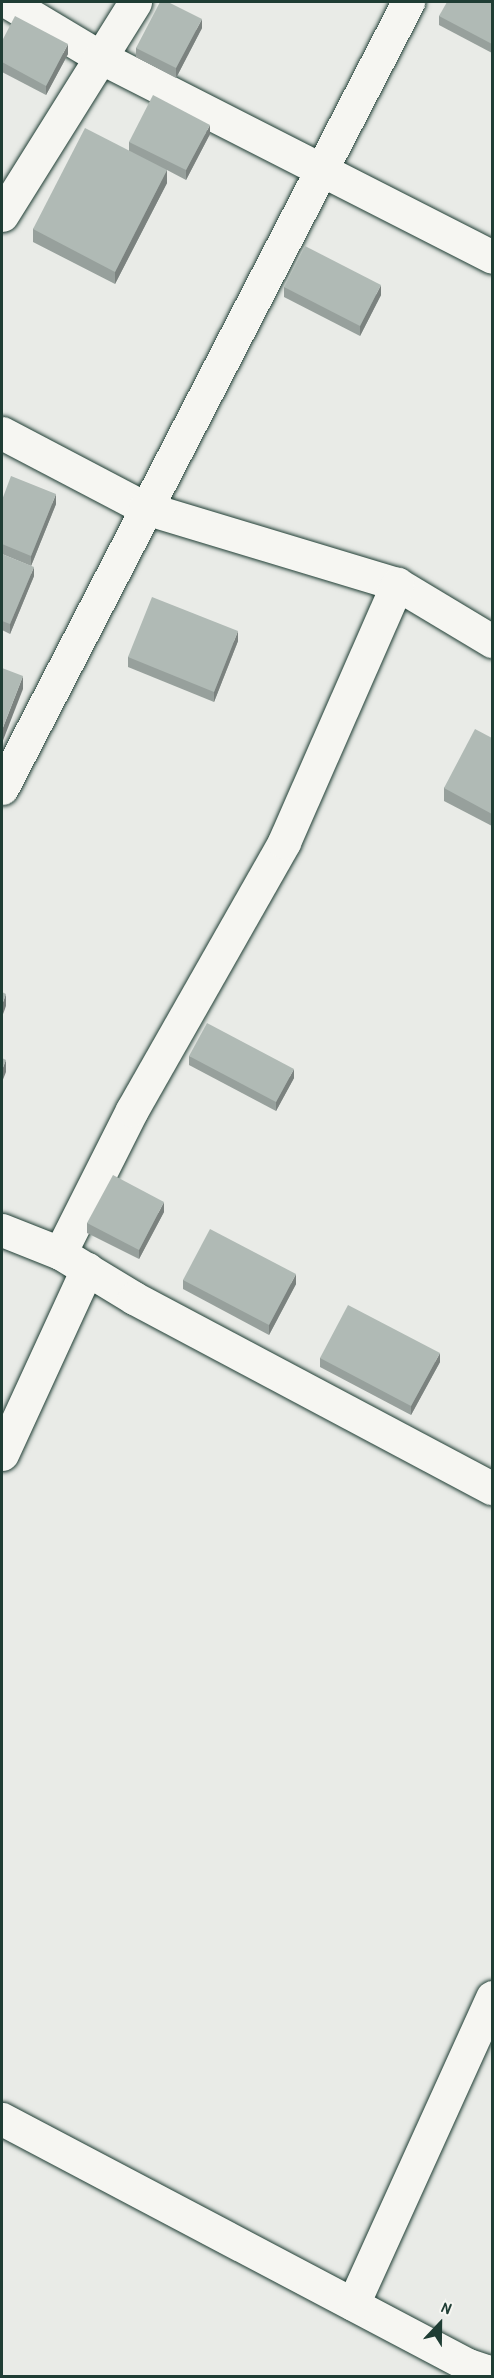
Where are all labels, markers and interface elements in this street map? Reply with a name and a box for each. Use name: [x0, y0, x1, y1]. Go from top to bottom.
north arrow: [410, 2294, 470, 2354]
text: N: [439, 2296, 455, 2319]

